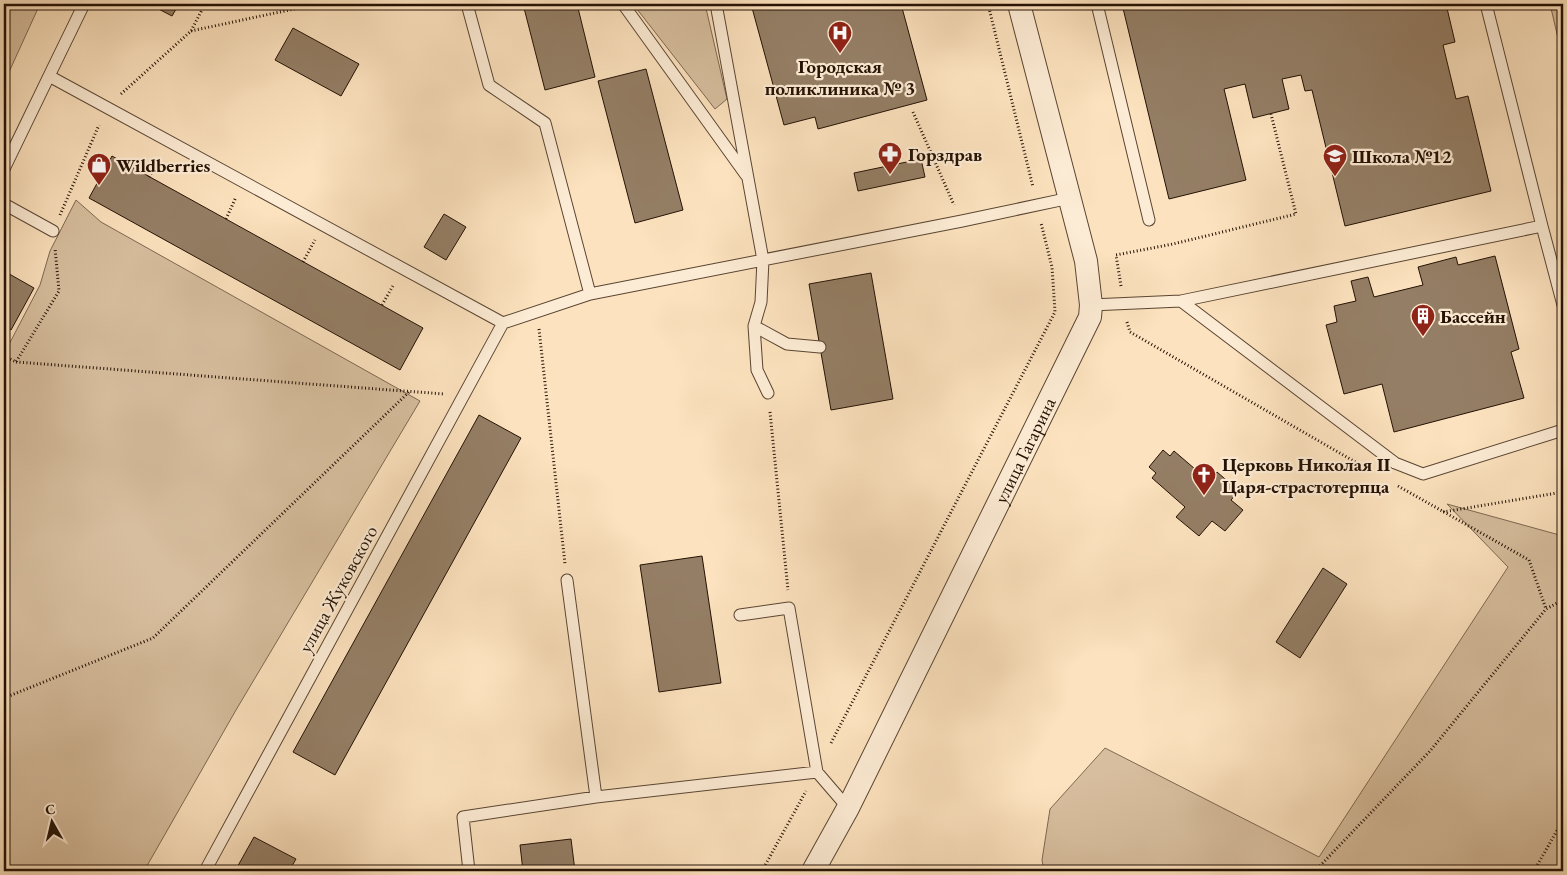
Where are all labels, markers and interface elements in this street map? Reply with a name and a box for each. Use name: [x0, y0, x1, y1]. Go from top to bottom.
hospital icon: Городская поликлиника № 3: [827, 20, 853, 54]
place label: Городская поликлиника № 3: [765, 54, 915, 101]
pharmacy icon: Горздрав: [877, 141, 903, 175]
place label: Горздрав: [908, 142, 982, 167]
school or university icon: Школа №12: [1322, 143, 1348, 177]
place label: Школа №12: [1352, 144, 1452, 169]
shop icon: Wildberries: [86, 152, 112, 186]
place label: Wildberries: [116, 153, 211, 178]
building icon: Бассейн: [1410, 303, 1436, 337]
place label: Бассейн: [1440, 304, 1506, 329]
street label: улица Гагарина: [988, 393, 1061, 507]
place label: Церковь Николая II Царя-страстотерпца: [1222, 452, 1391, 499]
church icon: Церковь Николая II Царя-страстотерпца: [1191, 462, 1217, 496]
street label: улица Жуковского: [293, 521, 383, 657]
north arrow: [28, 798, 78, 848]
text: С: [44, 800, 56, 819]

